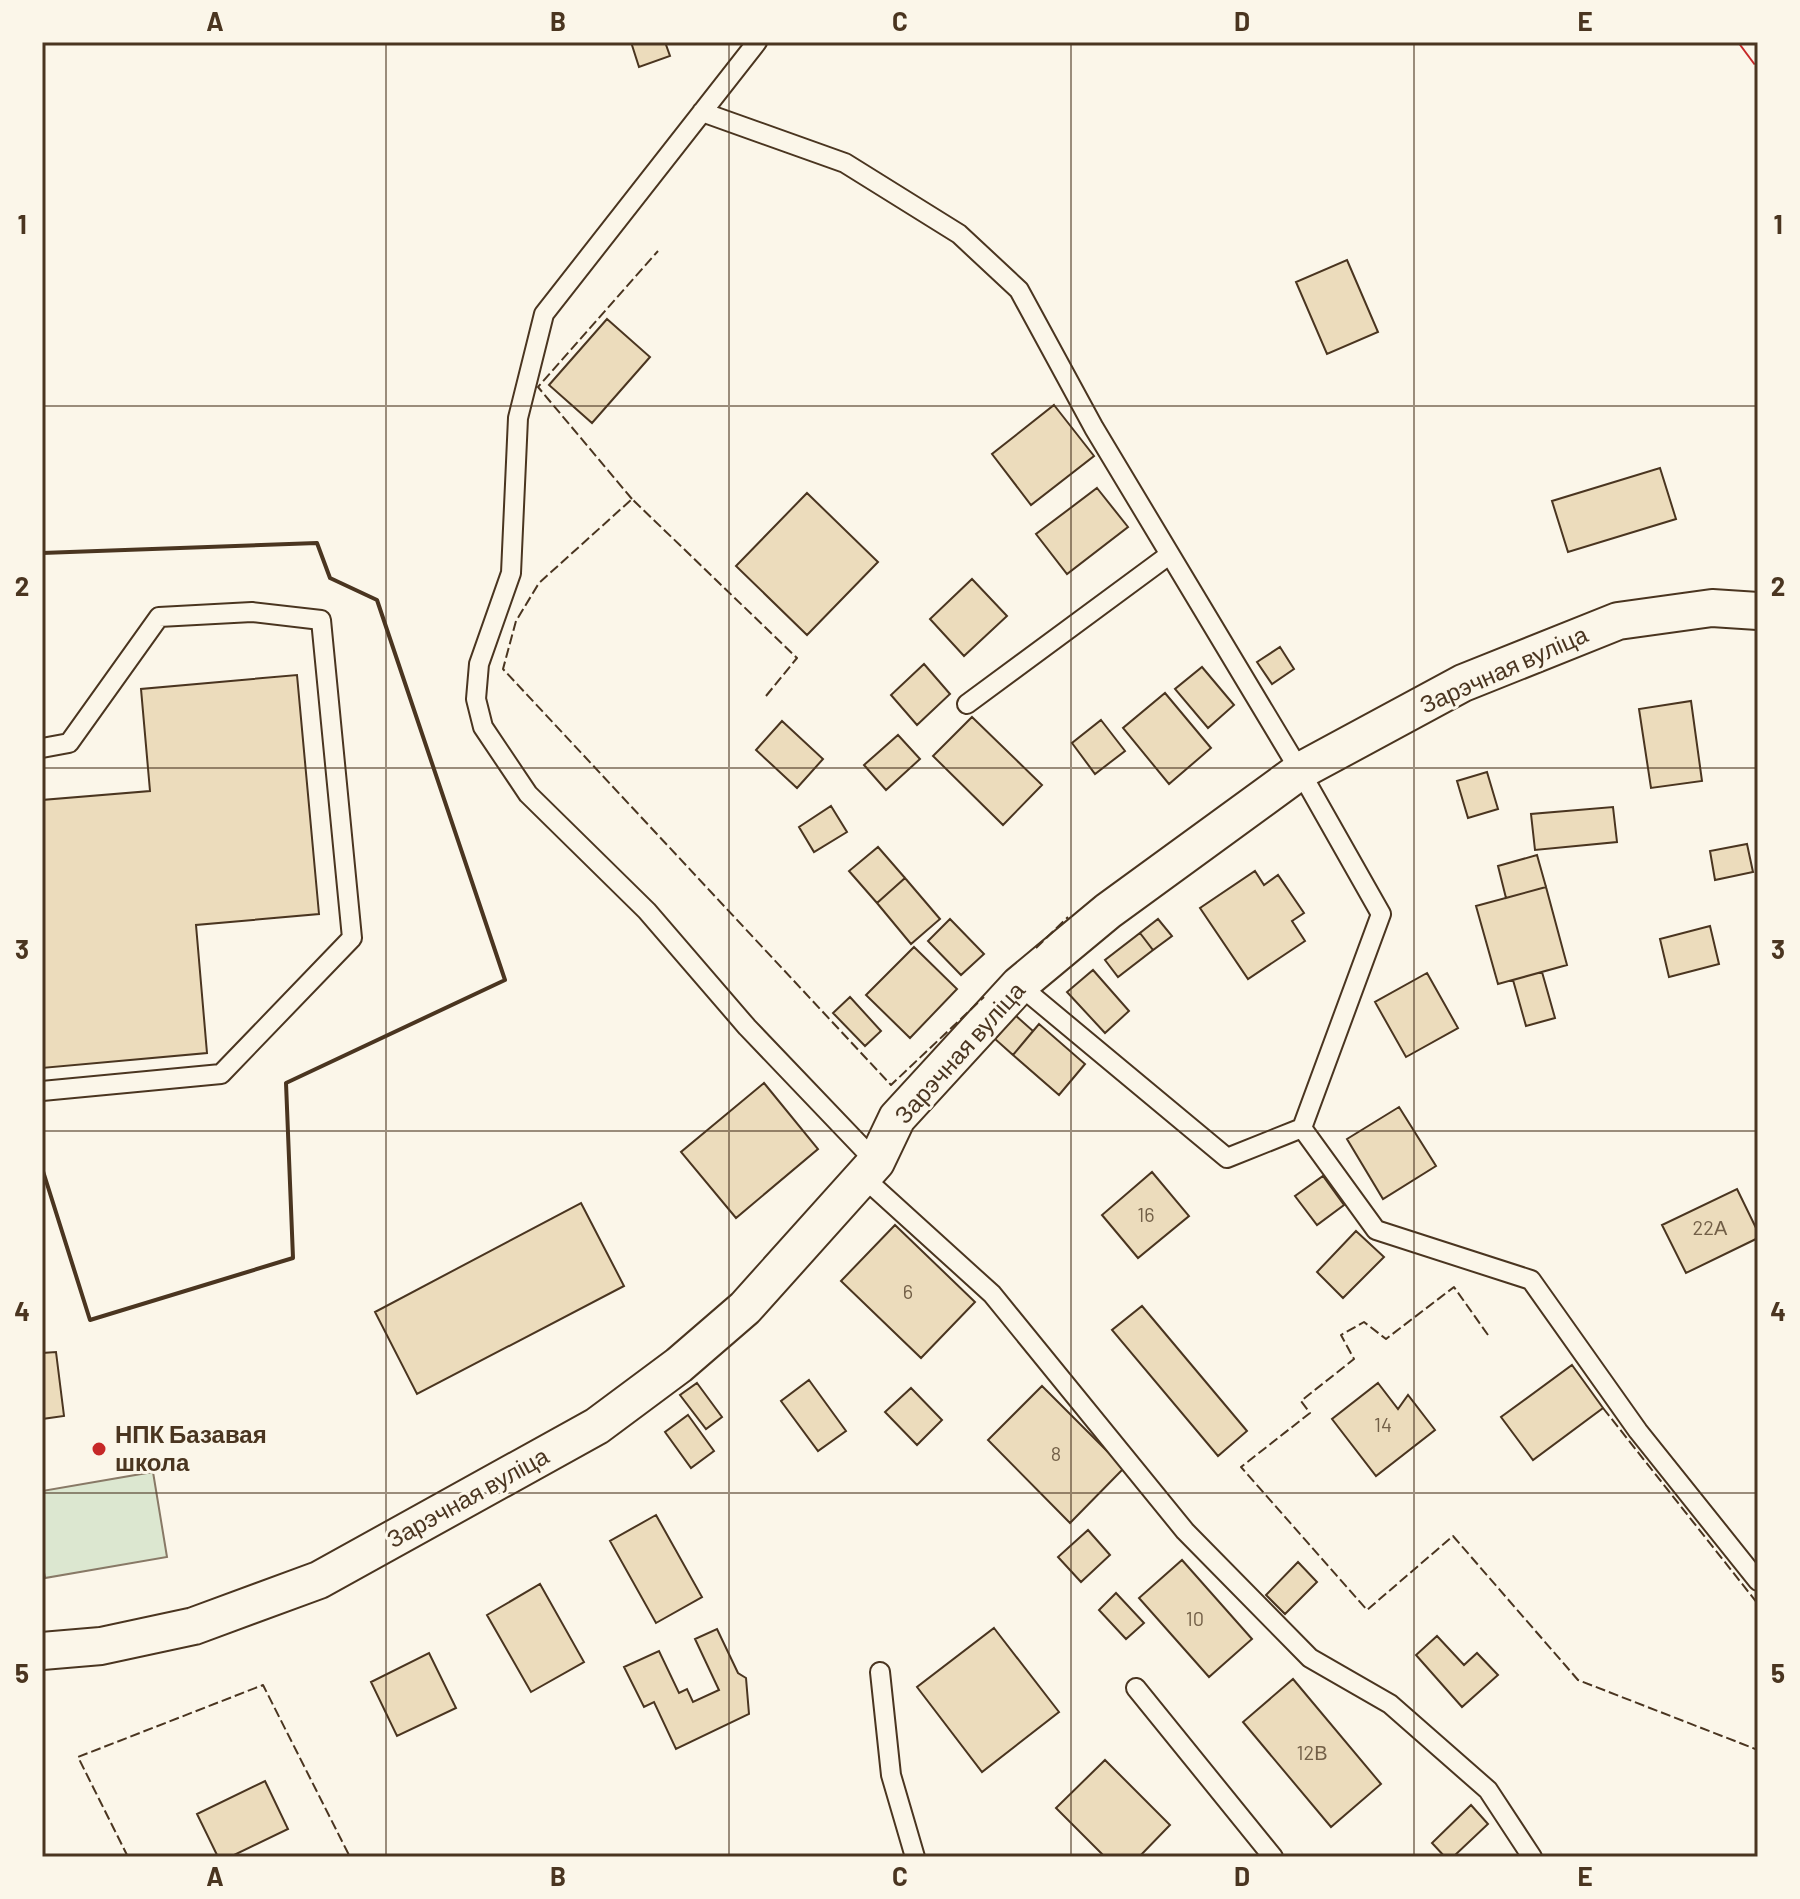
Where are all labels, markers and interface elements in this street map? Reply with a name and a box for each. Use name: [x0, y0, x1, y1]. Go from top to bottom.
text: A: [206, 5, 224, 36]
text: B: [550, 5, 566, 36]
text: C: [892, 5, 908, 36]
text: D: [1234, 5, 1250, 36]
text: E: [1577, 5, 1593, 36]
text: 1: [17, 208, 27, 239]
text: 1: [1773, 208, 1783, 239]
text: 2: [15, 570, 29, 601]
text: 2: [1771, 570, 1785, 601]
street label: Зарэчная вуліца: [1415, 618, 1592, 719]
text: 3: [15, 933, 29, 964]
text: 3: [1771, 933, 1785, 964]
street label: Зарэчная вуліца: [888, 975, 1030, 1129]
house number: 16: [1137, 1202, 1155, 1226]
house number: 22А: [1693, 1215, 1728, 1239]
house number: 6: [903, 1279, 913, 1303]
text: 4: [14, 1295, 30, 1326]
text: 4: [1770, 1295, 1786, 1326]
house number: 14: [1374, 1412, 1392, 1436]
place label: НПК Базавая школа: [115, 1419, 267, 1476]
marker: НПК Базавая школа: [90, 1440, 108, 1458]
street label: Зарэчная вуліца: [381, 1440, 554, 1553]
house number: 8: [1051, 1441, 1061, 1465]
house number: 10: [1186, 1606, 1204, 1630]
text: 5: [15, 1657, 29, 1688]
text: 5: [1771, 1657, 1785, 1688]
house number: 12В: [1296, 1740, 1328, 1764]
text: A: [206, 1860, 224, 1891]
text: B: [550, 1860, 566, 1891]
text: C: [892, 1860, 908, 1891]
text: D: [1234, 1860, 1250, 1891]
text: E: [1577, 1860, 1593, 1891]

